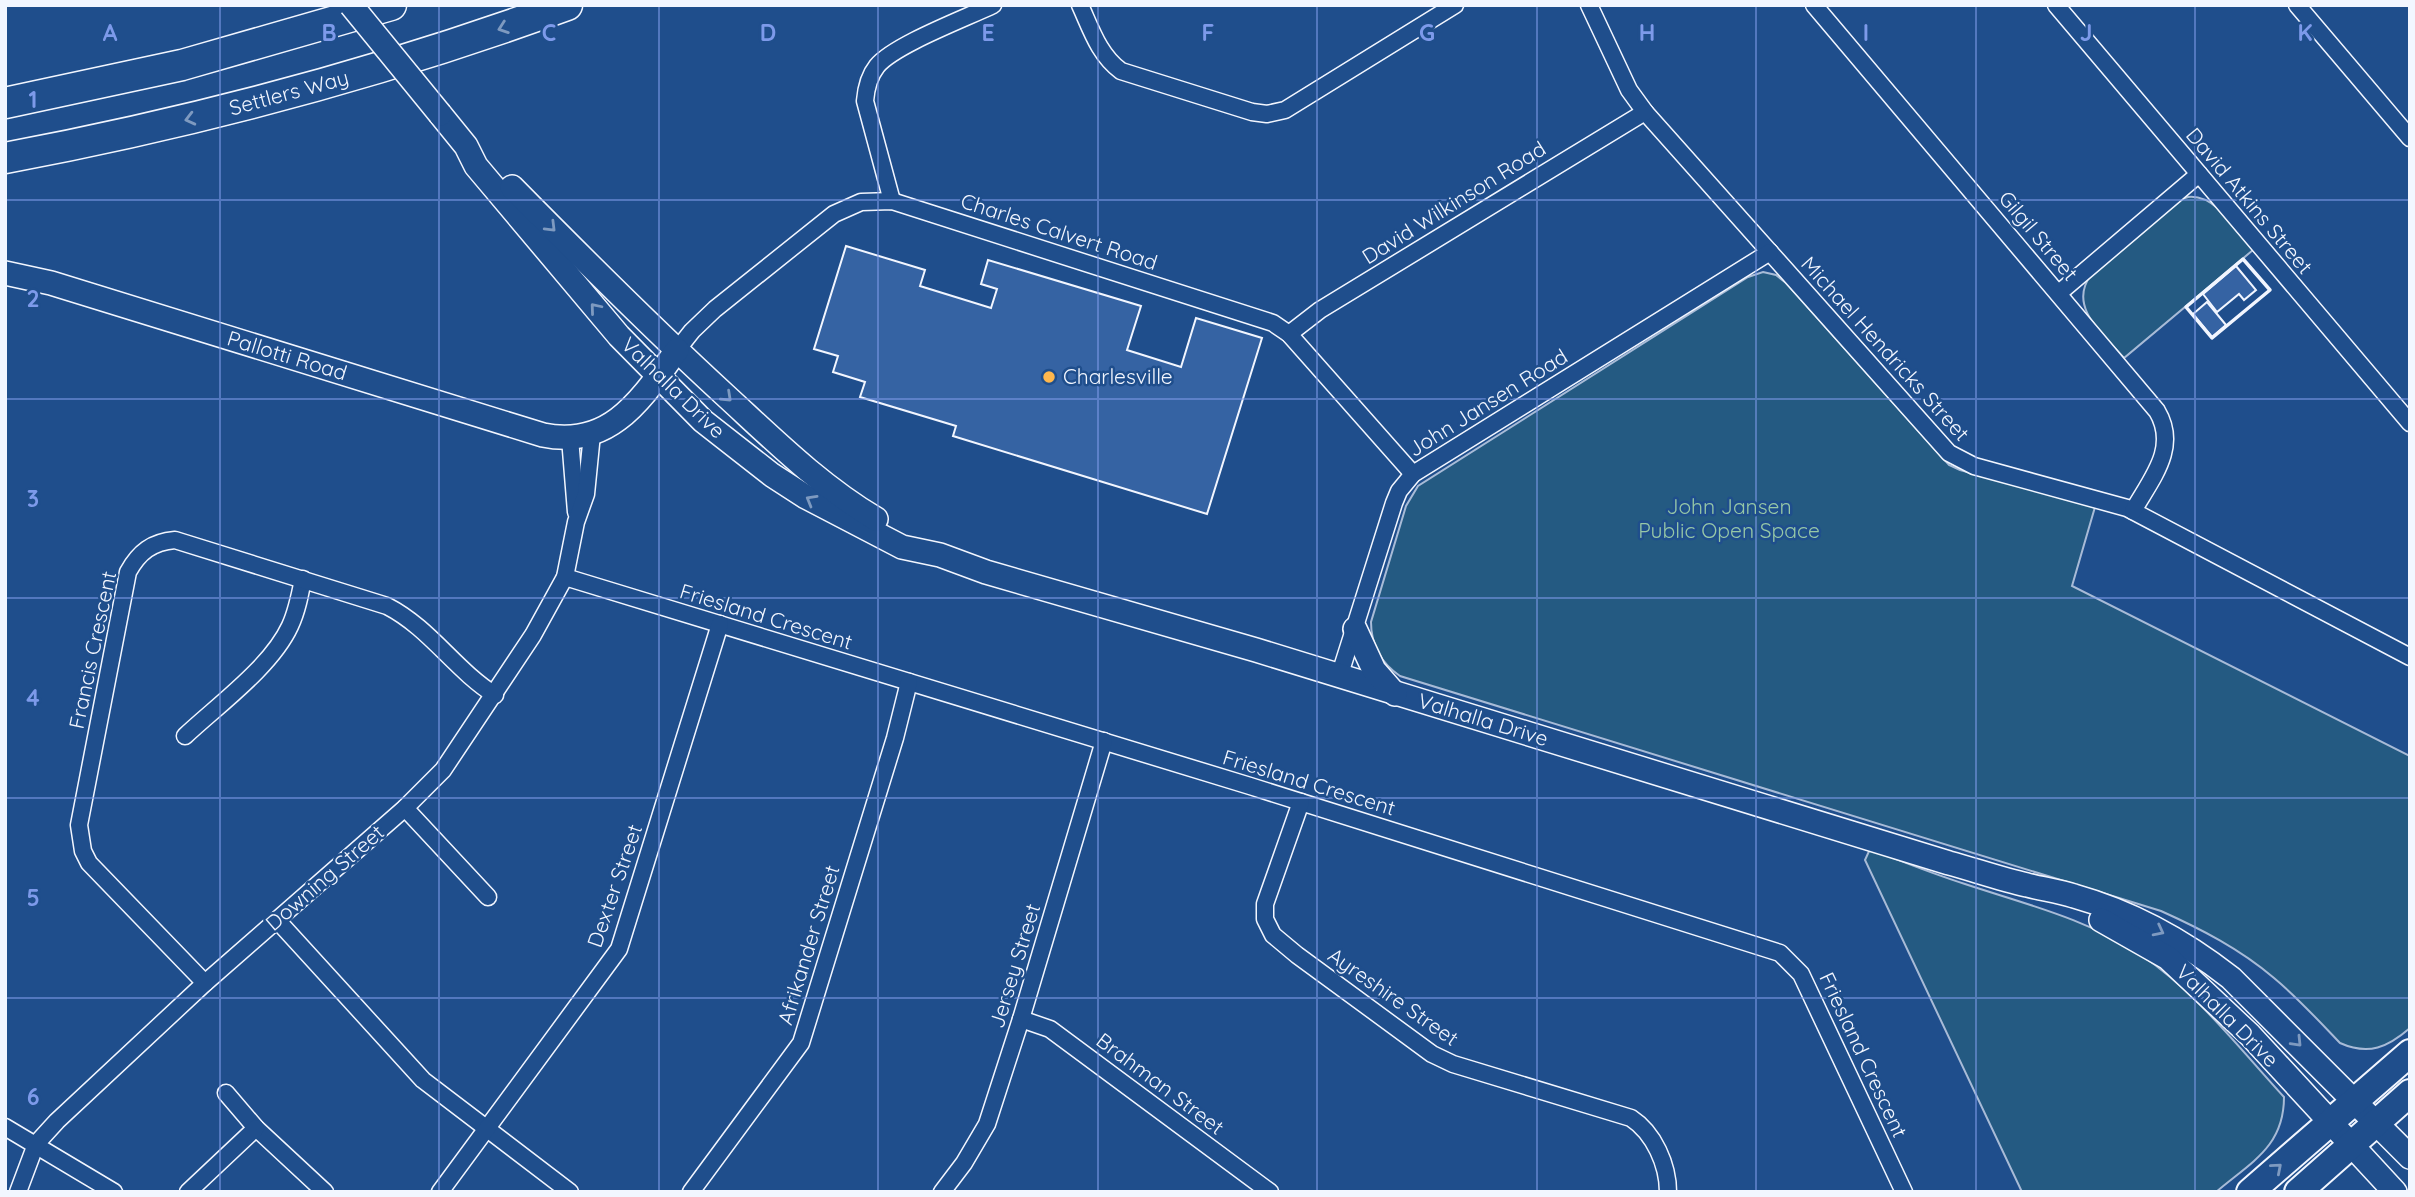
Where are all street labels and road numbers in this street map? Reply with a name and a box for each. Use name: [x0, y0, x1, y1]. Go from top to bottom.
street label: Settlers Way: [226, 64, 351, 120]
street label: David Atkins Street: [2181, 122, 2319, 279]
street label: David Wilkinson Road: [1357, 135, 1550, 269]
street label: Gilgil Street: [1994, 185, 2084, 286]
street label: Charles Calvert Road: [958, 187, 1161, 275]
street label: Michael Hendricks Street: [1796, 251, 1975, 446]
street label: Pallotti Road: [224, 325, 350, 386]
street label: Valhalla Drive: [616, 331, 731, 443]
street label: John Jansen Road: [1403, 343, 1572, 462]
street label: Francis Crescent: [63, 569, 121, 731]
street label: Friesland Crescent: [677, 577, 856, 655]
street label: Valhalla Drive: [1415, 687, 1551, 751]
street label: Friesland Crescent: [1220, 743, 1399, 821]
street label: Downing Street: [260, 819, 389, 936]
street label: Dexter Street: [581, 821, 647, 951]
street label: Afrikander Street: [771, 862, 845, 1028]
street label: Jersey Street: [983, 900, 1045, 1031]
street label: Ayreshire Street: [1323, 942, 1464, 1051]
street label: Valhalla Drive: [2171, 959, 2284, 1072]
street label: Friesland Crescent: [1814, 968, 1914, 1141]
street label: Brahman Street: [1092, 1027, 1230, 1140]

